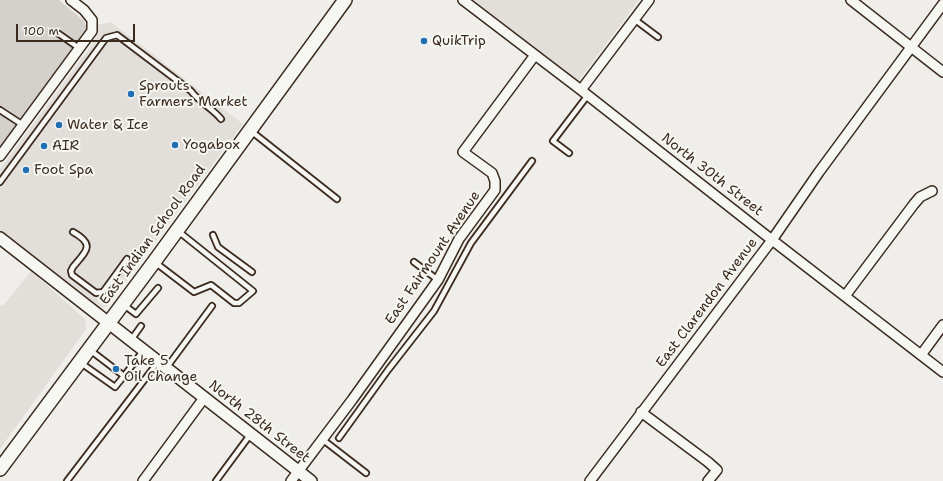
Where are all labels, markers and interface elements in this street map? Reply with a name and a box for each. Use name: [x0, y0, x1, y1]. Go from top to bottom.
scale bar: [18, 16, 137, 42]
text: 100 m: [23, 23, 59, 39]
place label: QuikTrip: [432, 33, 486, 49]
marker: QuikTrip: [419, 36, 429, 46]
place label: Sprouts Farmers Market: [139, 78, 248, 110]
marker: Sprouts Farmers Market: [126, 89, 136, 99]
place label: Water & Ice: [67, 117, 149, 133]
marker: Water & Ice: [54, 120, 64, 130]
street label: North 30th Street: [658, 130, 766, 220]
place label: Yogabox: [183, 137, 240, 153]
place label: AIR: [52, 138, 79, 154]
marker: Yogabox: [170, 140, 180, 150]
marker: AIR: [39, 141, 49, 151]
place label: Foot Spa: [34, 162, 93, 178]
street label: East Indian School Road: [96, 162, 210, 308]
marker: Foot Spa: [21, 165, 31, 175]
street label: East Fairmount Avenue: [382, 188, 484, 328]
street label: East Clarendon Avenue: [653, 235, 761, 371]
place label: Take 5 Oil Change: [124, 353, 197, 386]
marker: Take 5 Oil Change: [111, 364, 121, 374]
street label: North 28th Street: [205, 377, 313, 467]

